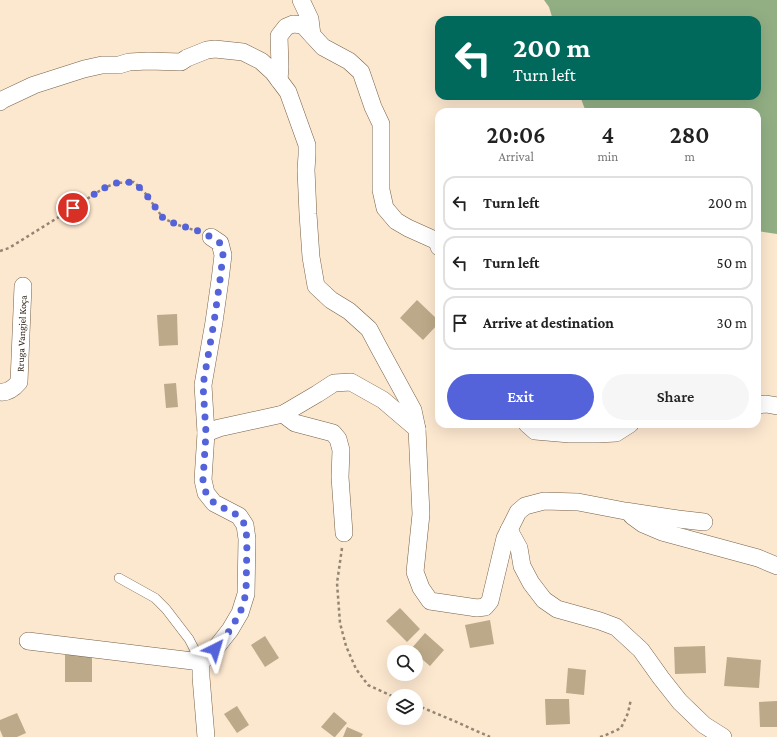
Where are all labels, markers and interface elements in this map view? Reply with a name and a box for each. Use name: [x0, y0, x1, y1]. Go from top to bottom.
icon: left: [447, 32, 499, 84]
text: 200 m: [513, 32, 590, 63]
text: Turn left: [513, 65, 576, 85]
text: 20:06: [487, 121, 546, 148]
text: 4: [601, 121, 614, 148]
text: 280: [670, 121, 709, 148]
text: Arrival: [499, 149, 534, 164]
text: min: [597, 149, 618, 164]
text: m: [684, 149, 695, 164]
pin: [56, 191, 90, 225]
icon: left: [449, 192, 471, 214]
text: Turn left: [483, 195, 539, 211]
text: 200 m: [708, 195, 747, 211]
icon: arrive: [62, 197, 84, 219]
icon: left: [449, 252, 471, 274]
text: Turn left: [483, 255, 539, 271]
text: 50 m: [717, 255, 747, 271]
street label: Rruga Vangjel Koça: [14, 295, 28, 372]
icon: arrive: [449, 312, 471, 334]
text: Arrive at destination: [483, 315, 614, 331]
text: 30 m: [717, 315, 747, 331]
button: Exit: [447, 374, 594, 420]
button: Share: [602, 374, 749, 420]
position arrow: [194, 628, 236, 670]
map controls: [387, 645, 423, 725]
button: search: [387, 645, 423, 681]
button: layers: [387, 689, 423, 725]

